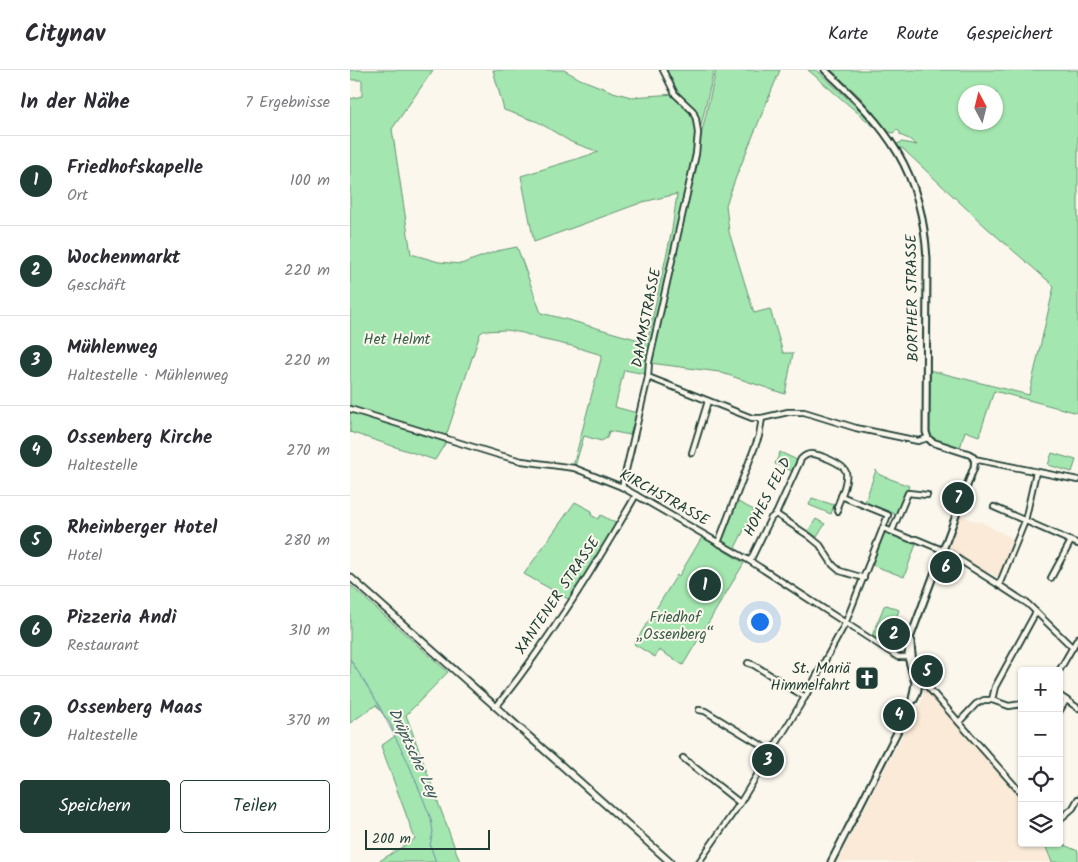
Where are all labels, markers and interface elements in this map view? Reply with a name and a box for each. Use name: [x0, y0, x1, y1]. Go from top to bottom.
text: Citynav: [25, 15, 105, 54]
text: Karte: [828, 20, 868, 49]
text: Route: [896, 20, 939, 49]
text: Gespeichert: [967, 20, 1053, 49]
north arrow: [958, 85, 1003, 130]
text: In der Nähe: [20, 86, 130, 119]
text: 7 Ergebnisse: [245, 90, 330, 115]
text: Friedhofskapelle: [67, 153, 203, 183]
text: 1: [34, 168, 38, 193]
text: 100 m: [290, 168, 330, 193]
text: Ort: [67, 183, 88, 208]
street label: BORTHER STRASSE: [900, 233, 926, 362]
text: Wochenmarkt: [67, 243, 180, 273]
text: 2: [31, 258, 41, 283]
text: 220 m: [284, 258, 330, 283]
street label: DAMMSTRASSE: [626, 265, 669, 370]
text: Geschäft: [67, 273, 126, 298]
park label: Het Helmt: [364, 328, 431, 352]
text: Mühlenweg: [67, 333, 158, 363]
text: 3: [32, 348, 40, 373]
text: 220 m: [284, 348, 330, 373]
text: Haltestelle · Mühlenweg: [67, 363, 229, 388]
text: Ossenberg Kirche: [67, 423, 212, 453]
text: 4: [32, 438, 40, 463]
text: 270 m: [286, 438, 330, 463]
text: Haltestelle: [67, 453, 138, 478]
street label: HOHES FELD: [738, 453, 798, 541]
street label: KIRCHSTRASSE: [614, 463, 715, 533]
pin: 7: [942, 479, 974, 517]
text: Rheinberger Hotel: [67, 513, 217, 543]
text: 5: [32, 528, 40, 553]
text: 280 m: [284, 528, 330, 553]
street label: XANTENER STRASSE: [510, 531, 607, 660]
text: Hotel: [67, 543, 102, 568]
pin: 6: [930, 548, 962, 586]
pin: 1: [689, 566, 721, 604]
text: Pizzeria Andi: [67, 603, 176, 633]
park label: Friedhof „Ossenberg“: [636, 606, 714, 647]
your location: [747, 609, 773, 635]
pin: 2: [878, 615, 910, 653]
text: 6: [32, 618, 40, 643]
text: 310 m: [289, 618, 330, 643]
text: Restaurant: [67, 633, 139, 658]
pin: 5: [911, 652, 943, 690]
place label: St. Mariä Himmelfahrt: [771, 657, 851, 698]
church icon: St. Mariä Himmelfahrt: [854, 665, 880, 691]
map controls: [1018, 667, 1063, 847]
button: +: [1018, 667, 1063, 712]
text: Ossenberg Maas: [67, 693, 202, 723]
pin: 4: [883, 696, 915, 734]
water label: Drüptsche Ley: [381, 704, 446, 804]
text: 7: [32, 708, 40, 733]
text: 370 m: [286, 708, 330, 733]
button: −: [1018, 712, 1063, 757]
text: Haltestelle: [67, 723, 138, 748]
pin: 3: [752, 741, 784, 779]
button: locate: [1018, 757, 1063, 802]
button: Speichern: [20, 780, 170, 833]
button: Teilen: [180, 780, 330, 833]
button: layers: [1018, 802, 1063, 847]
scale bar: [365, 827, 490, 850]
text: 200 m: [372, 828, 411, 850]

